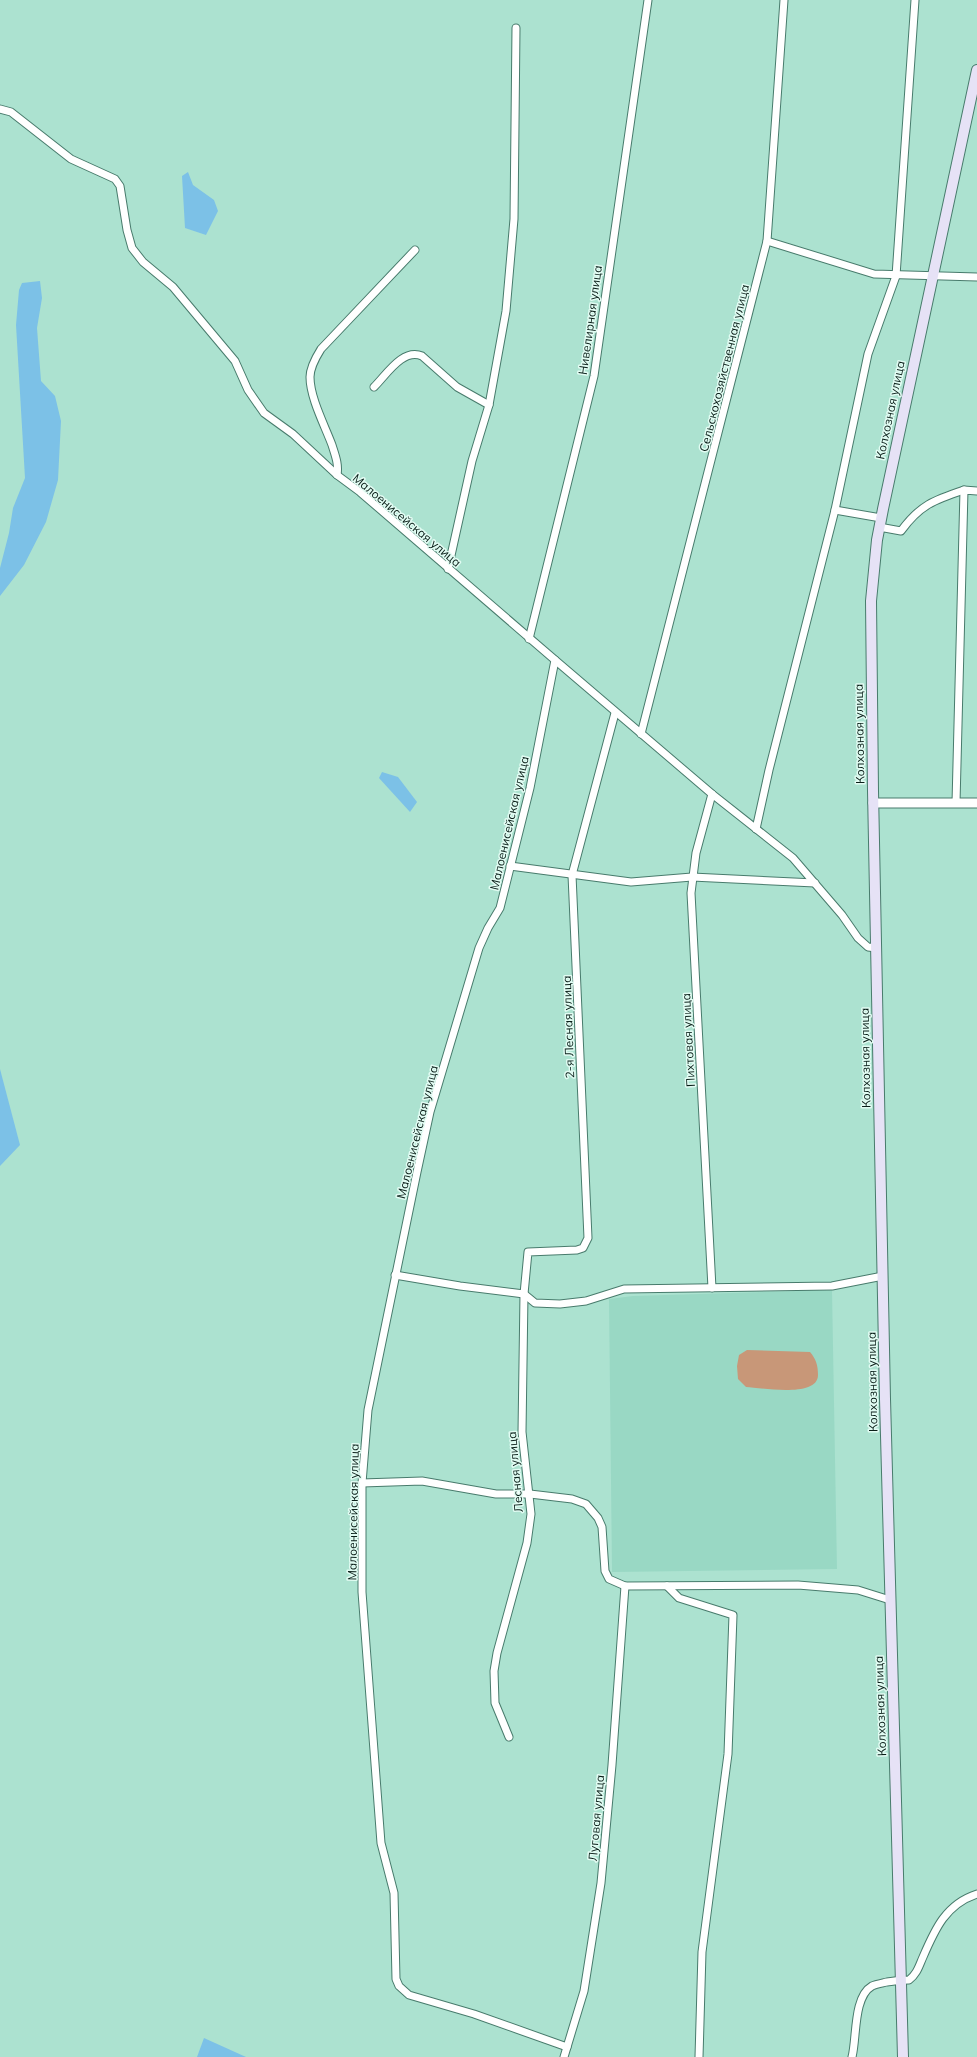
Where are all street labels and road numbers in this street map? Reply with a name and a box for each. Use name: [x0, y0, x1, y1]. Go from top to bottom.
street label: Нивелирная улица: [575, 264, 605, 376]
street label: Сельскохозяйственная улица: [696, 283, 752, 453]
street label: Колхозная улица: [872, 359, 908, 461]
street label: Малоенисейская улица: [350, 470, 464, 570]
street label: Колхозная улица: [851, 684, 867, 784]
street label: Малоенисейская улица: [486, 755, 532, 891]
street label: 2-я Лесная улица: [559, 975, 577, 1079]
street label: Пихтовая улица: [678, 993, 698, 1087]
street label: Колхозная улица: [857, 1008, 873, 1108]
street label: Малоенисейская улица: [393, 1064, 441, 1200]
street label: Колхозная улица: [864, 1332, 880, 1432]
street label: Лесная улица: [504, 1431, 526, 1513]
street label: Малоенисейская улица: [344, 1443, 362, 1581]
street label: Колхозная улица: [871, 1656, 889, 1756]
street label: Луговая улица: [585, 1774, 607, 1862]

